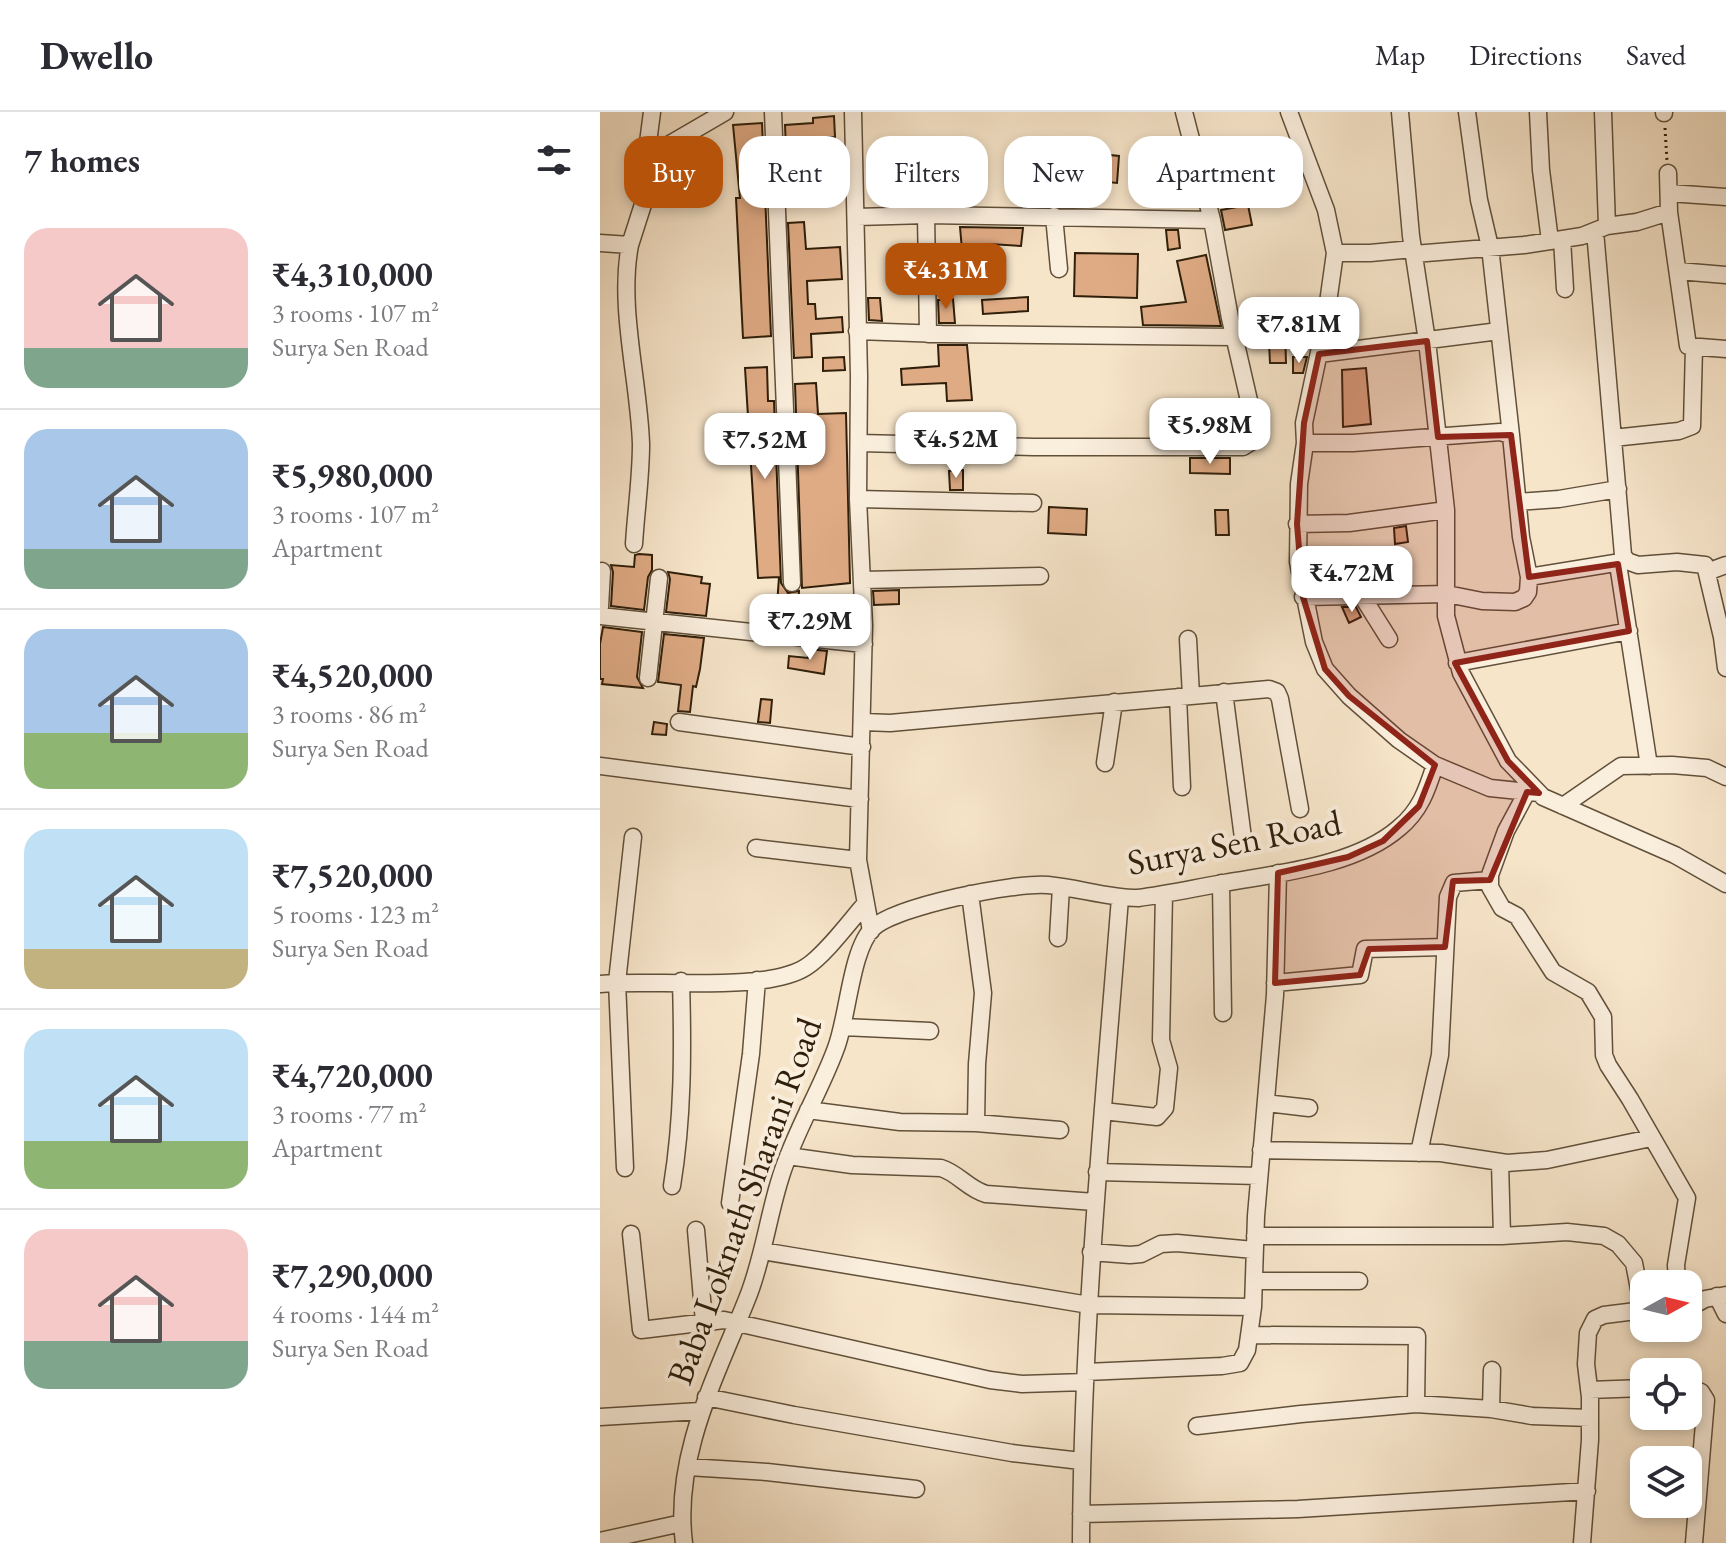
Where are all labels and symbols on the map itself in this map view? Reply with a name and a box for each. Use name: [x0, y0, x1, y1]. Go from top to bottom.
pin: ₹4.31M: [881, 243, 1011, 311]
pin: ₹7.81M: [1234, 297, 1364, 365]
pin: ₹5.98M: [1145, 398, 1275, 466]
pin: ₹4.52M: [891, 412, 1021, 480]
pin: ₹7.52M: [700, 413, 830, 481]
pin: ₹4.72M: [1287, 546, 1417, 614]
pin: ₹7.29M: [745, 594, 875, 662]
street label: Surya Sen Road: [1123, 798, 1346, 886]
street label: Baba Loknath Sharani Road: [656, 1010, 833, 1391]
north arrow: [1630, 1270, 1702, 1342]

